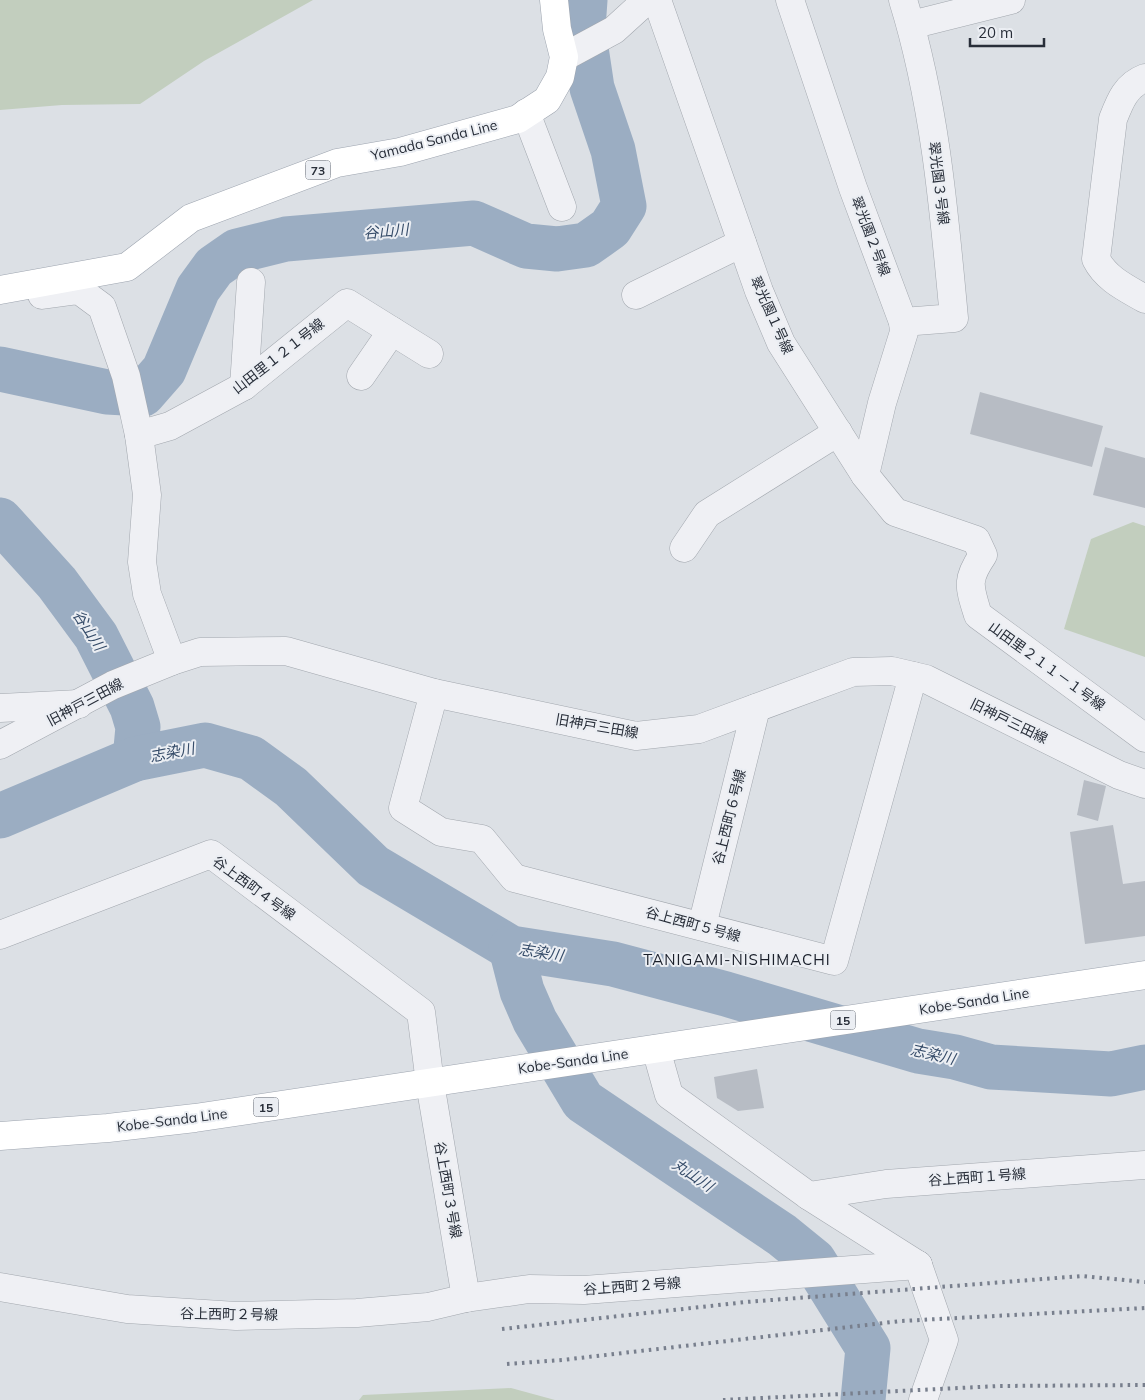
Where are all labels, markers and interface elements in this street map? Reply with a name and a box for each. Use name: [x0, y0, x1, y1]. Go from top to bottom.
scale bar: [970, 15, 1044, 47]
text: 20 m: [978, 23, 1013, 42]
street label: Yamada Sanda Line: [368, 116, 499, 165]
street label: 翠光園３号線: [925, 140, 953, 226]
road number: 73: [306, 160, 330, 180]
street label: 翠光園２号線: [848, 194, 894, 278]
water label: 谷山川: [363, 219, 411, 242]
street label: 翠光園１号線: [747, 273, 797, 357]
street label: 山田里１２１号線: [228, 314, 328, 398]
water label: 谷山川: [69, 606, 110, 656]
street label: 山田里２１１－１号線: [985, 618, 1109, 714]
street label: 旧神戸三田線: [44, 674, 126, 730]
street label: 旧神戸三田線: [967, 694, 1051, 748]
street label: 旧神戸三田線: [554, 710, 640, 742]
water label: 志染川: [148, 738, 198, 766]
street label: 谷上西町６号線: [708, 767, 750, 867]
street label: 谷上西町４号線: [209, 852, 299, 924]
street label: 谷上西町５号線: [643, 903, 743, 945]
water label: 志染川: [517, 939, 567, 965]
district label: TANIGAMI-NISHIMACHI: [643, 950, 831, 969]
street label: Kobe-Sanda Line: [918, 983, 1030, 1019]
road number: 15: [830, 1010, 856, 1030]
water label: 志染川: [909, 1040, 959, 1069]
street label: Kobe-Sanda Line: [517, 1044, 629, 1078]
road number: 15: [254, 1098, 278, 1116]
street label: Kobe-Sanda Line: [116, 1104, 228, 1136]
street label: 谷上西町３号線: [431, 1140, 465, 1240]
water label: 丸山川: [669, 1155, 719, 1197]
street label: 谷上西町１号線: [927, 1165, 1027, 1189]
street label: 谷上西町２号線: [582, 1274, 682, 1298]
street label: 谷上西町２号線: [180, 1304, 278, 1324]

